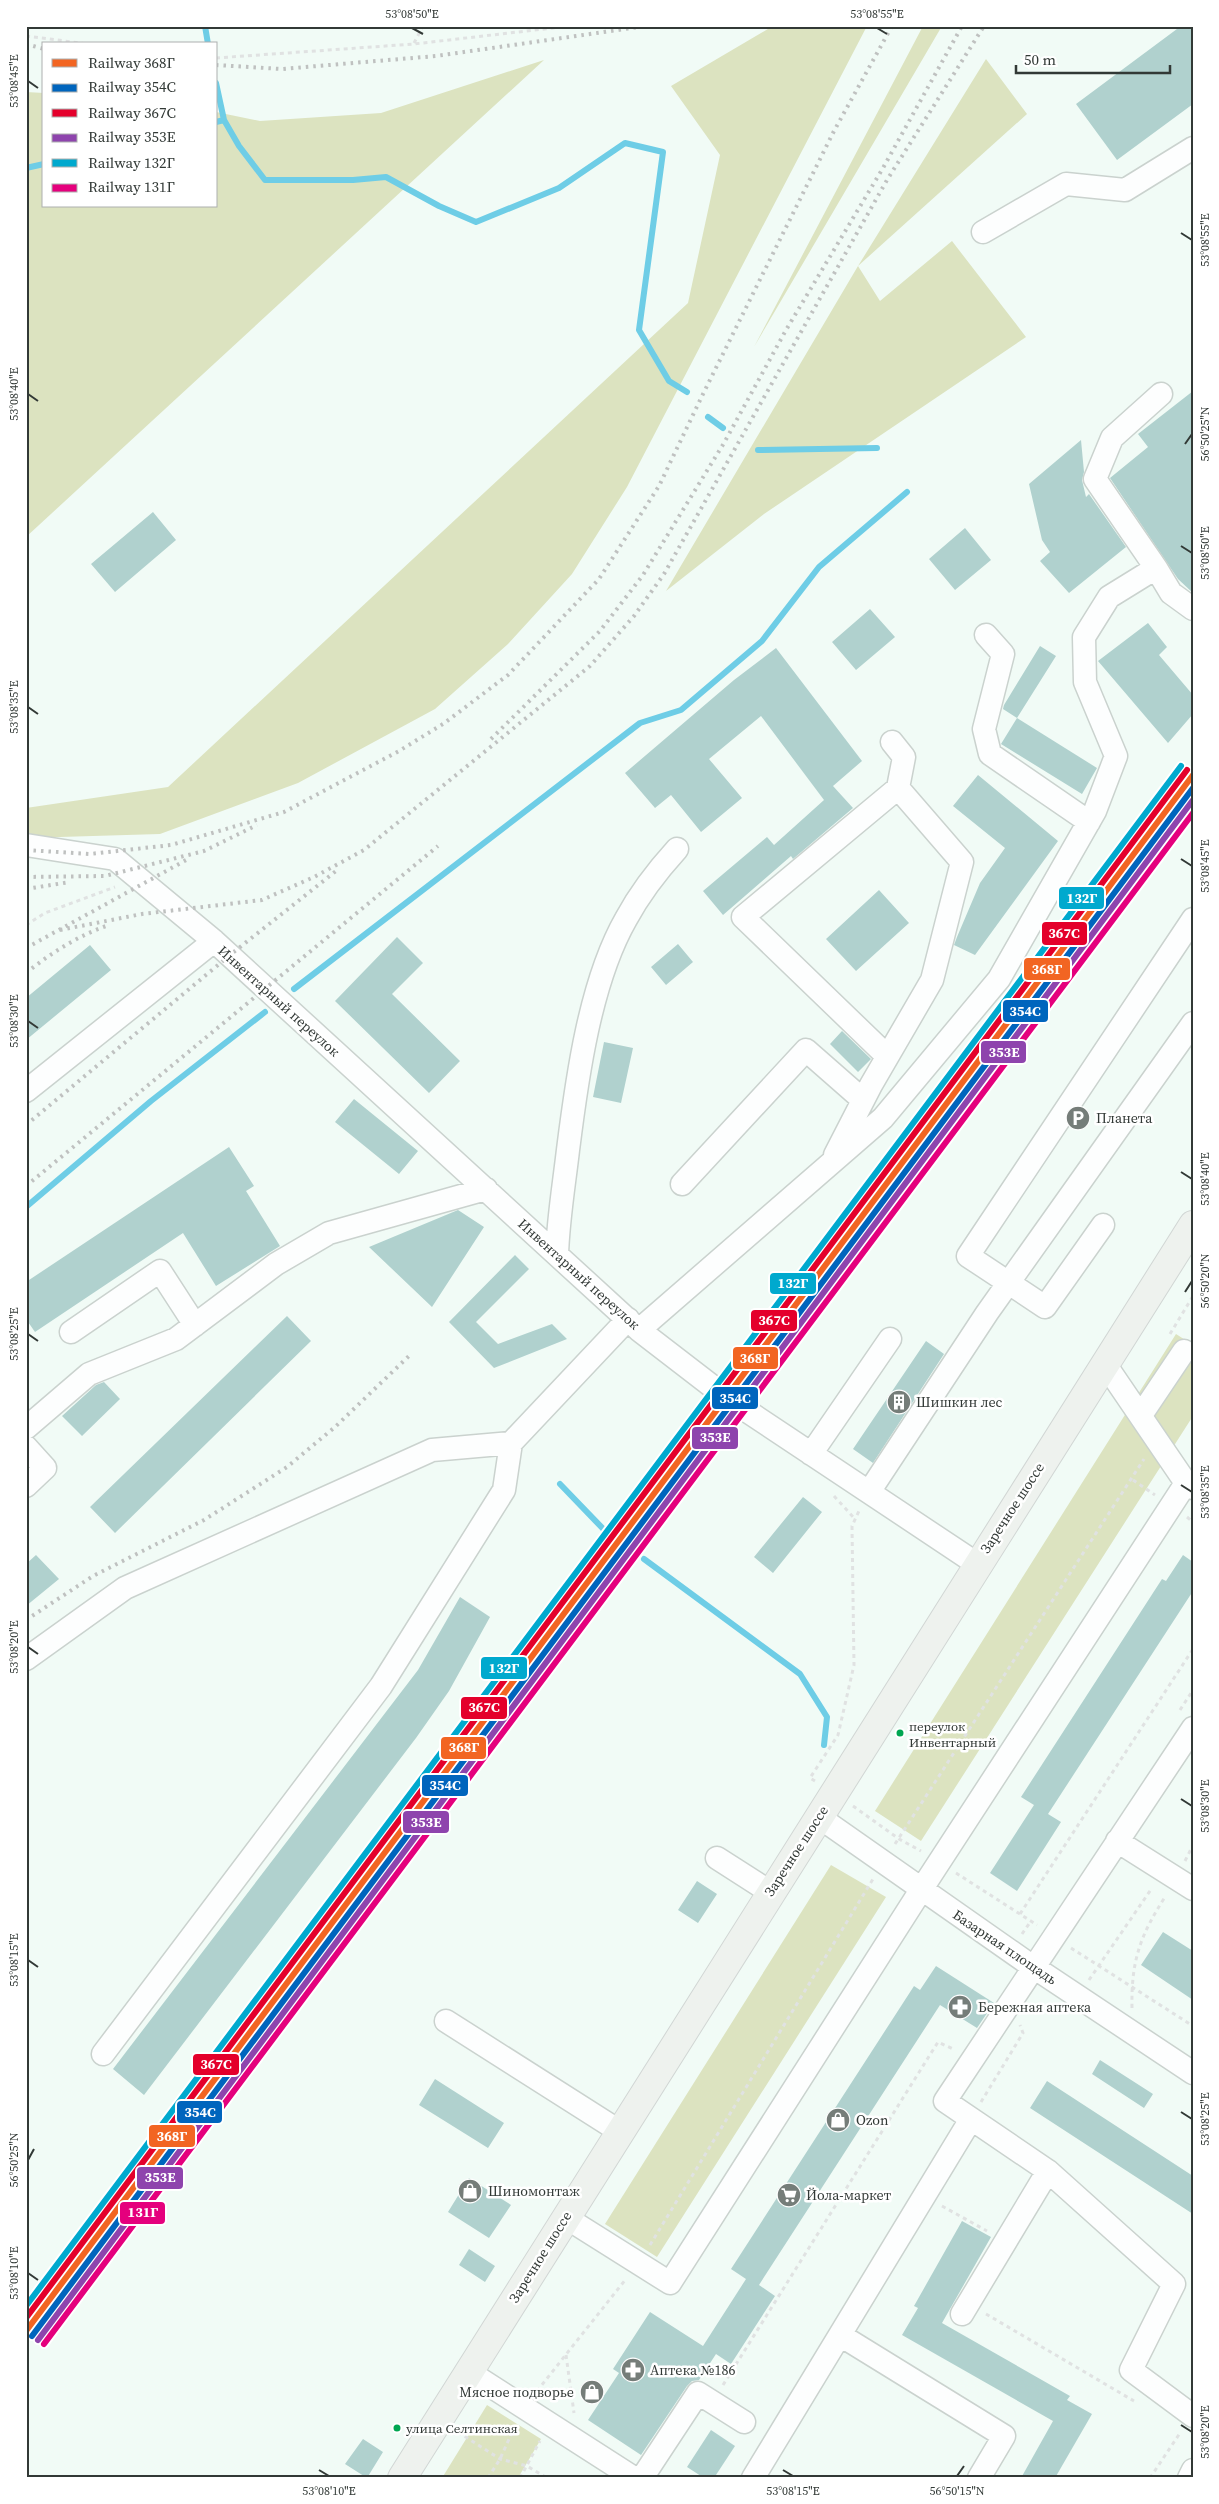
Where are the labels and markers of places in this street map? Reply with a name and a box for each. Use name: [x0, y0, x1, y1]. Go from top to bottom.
parking icon: Планета: [1065, 1105, 1091, 1131]
place label: Планета: [1096, 1108, 1153, 1128]
building icon: Шишкин лес: [886, 1389, 912, 1415]
place label: Шишкин лес: [916, 1392, 1003, 1412]
place label: переулок Инвентарный: [909, 1718, 996, 1751]
marker: переулок Инвентарный: [895, 1728, 905, 1738]
pharmacy icon: Бережная аптека: [947, 1994, 973, 2020]
place label: Бережная аптека: [978, 1997, 1092, 2017]
shop icon: Ozon: [825, 2107, 851, 2133]
place label: Ozon: [856, 2110, 889, 2130]
shop icon: Шиномонтаж: [457, 2178, 483, 2204]
place label: Шиномонтаж: [488, 2181, 580, 2201]
supermarket icon: Йола-маркет: [776, 2182, 802, 2208]
place label: Йола-маркет: [806, 2185, 892, 2205]
pharmacy icon: Аптека №186: [620, 2357, 646, 2383]
place label: Аптека №186: [650, 2360, 736, 2380]
shop icon: Мясное подворье: [579, 2379, 605, 2405]
place label: Мясное подворье: [459, 2382, 574, 2402]
place label: улица Селтинская: [406, 2420, 518, 2437]
marker: улица Селтинская: [392, 2423, 402, 2433]

